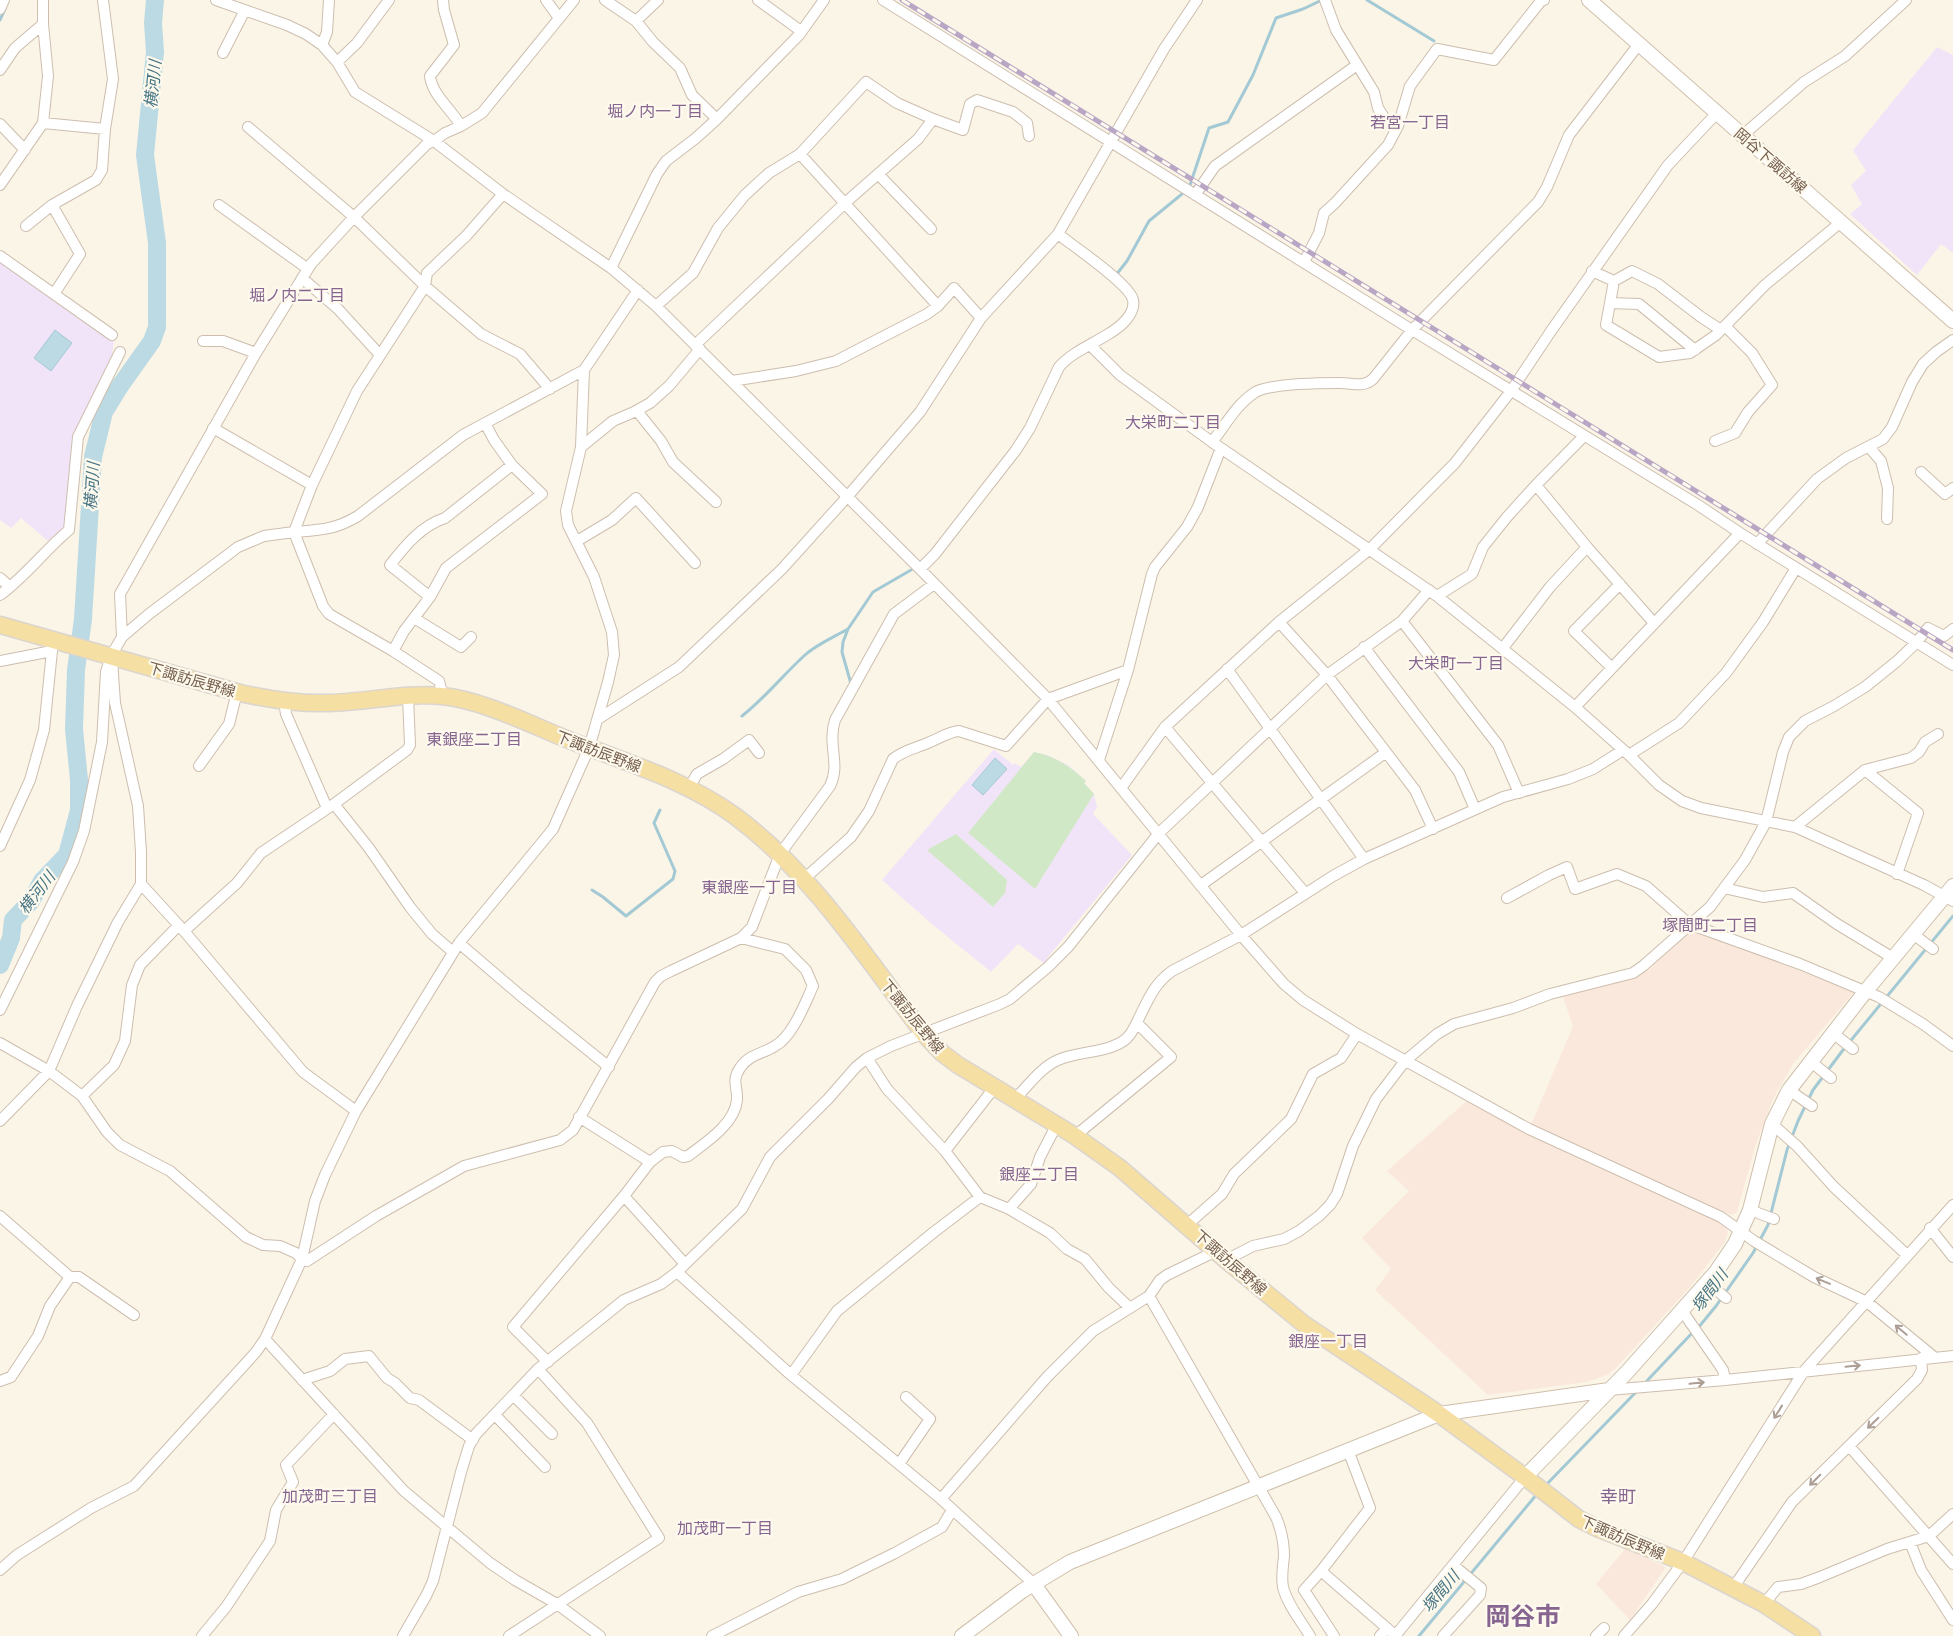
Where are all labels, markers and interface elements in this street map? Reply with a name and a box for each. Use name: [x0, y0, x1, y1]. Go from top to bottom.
water label: 横河川: [140, 57, 164, 109]
district label: 堀ノ内一丁目: [607, 101, 703, 120]
district label: 若宮一丁目: [1370, 112, 1450, 131]
street label: 岡谷下諏訪線: [1731, 124, 1811, 196]
district label: 堀ノ内二丁目: [249, 285, 345, 304]
district label: 大栄町二丁目: [1125, 412, 1221, 431]
water label: 横河川: [80, 459, 102, 511]
district label: 大栄町一丁目: [1408, 653, 1504, 672]
street label: 下諏訪辰野線: [146, 658, 238, 700]
street label: 下諏訪辰野線: [554, 726, 644, 776]
district label: 東銀座二丁目: [426, 729, 522, 748]
water label: 横河川: [14, 866, 59, 917]
district label: 東銀座一丁目: [701, 877, 797, 896]
district label: 塚間町二丁目: [1662, 915, 1758, 934]
street label: 下諏訪辰野線: [878, 975, 948, 1057]
district label: 銀座二丁目: [999, 1164, 1079, 1183]
street label: 下諏訪辰野線: [1191, 1226, 1271, 1298]
water label: 塚間川: [1687, 1264, 1732, 1315]
one-way arrow: [1816, 1275, 1831, 1285]
one-way arrow: [1894, 1324, 1907, 1335]
district label: 銀座一丁目: [1288, 1331, 1368, 1350]
one-way arrow: [1844, 1361, 1860, 1371]
one-way arrow: [1688, 1378, 1704, 1388]
one-way arrow: [1773, 1405, 1783, 1419]
one-way arrow: [1867, 1416, 1879, 1429]
one-way arrow: [1809, 1474, 1821, 1486]
district label: 幸町: [1600, 1485, 1636, 1507]
district label: 加茂町三丁目: [282, 1486, 378, 1505]
street label: 下諏訪辰野線: [1578, 1511, 1668, 1563]
district label: 加茂町一丁目: [677, 1518, 773, 1537]
water label: 塚間川: [1417, 1565, 1464, 1615]
district label: 岡谷市: [1485, 1600, 1561, 1630]

